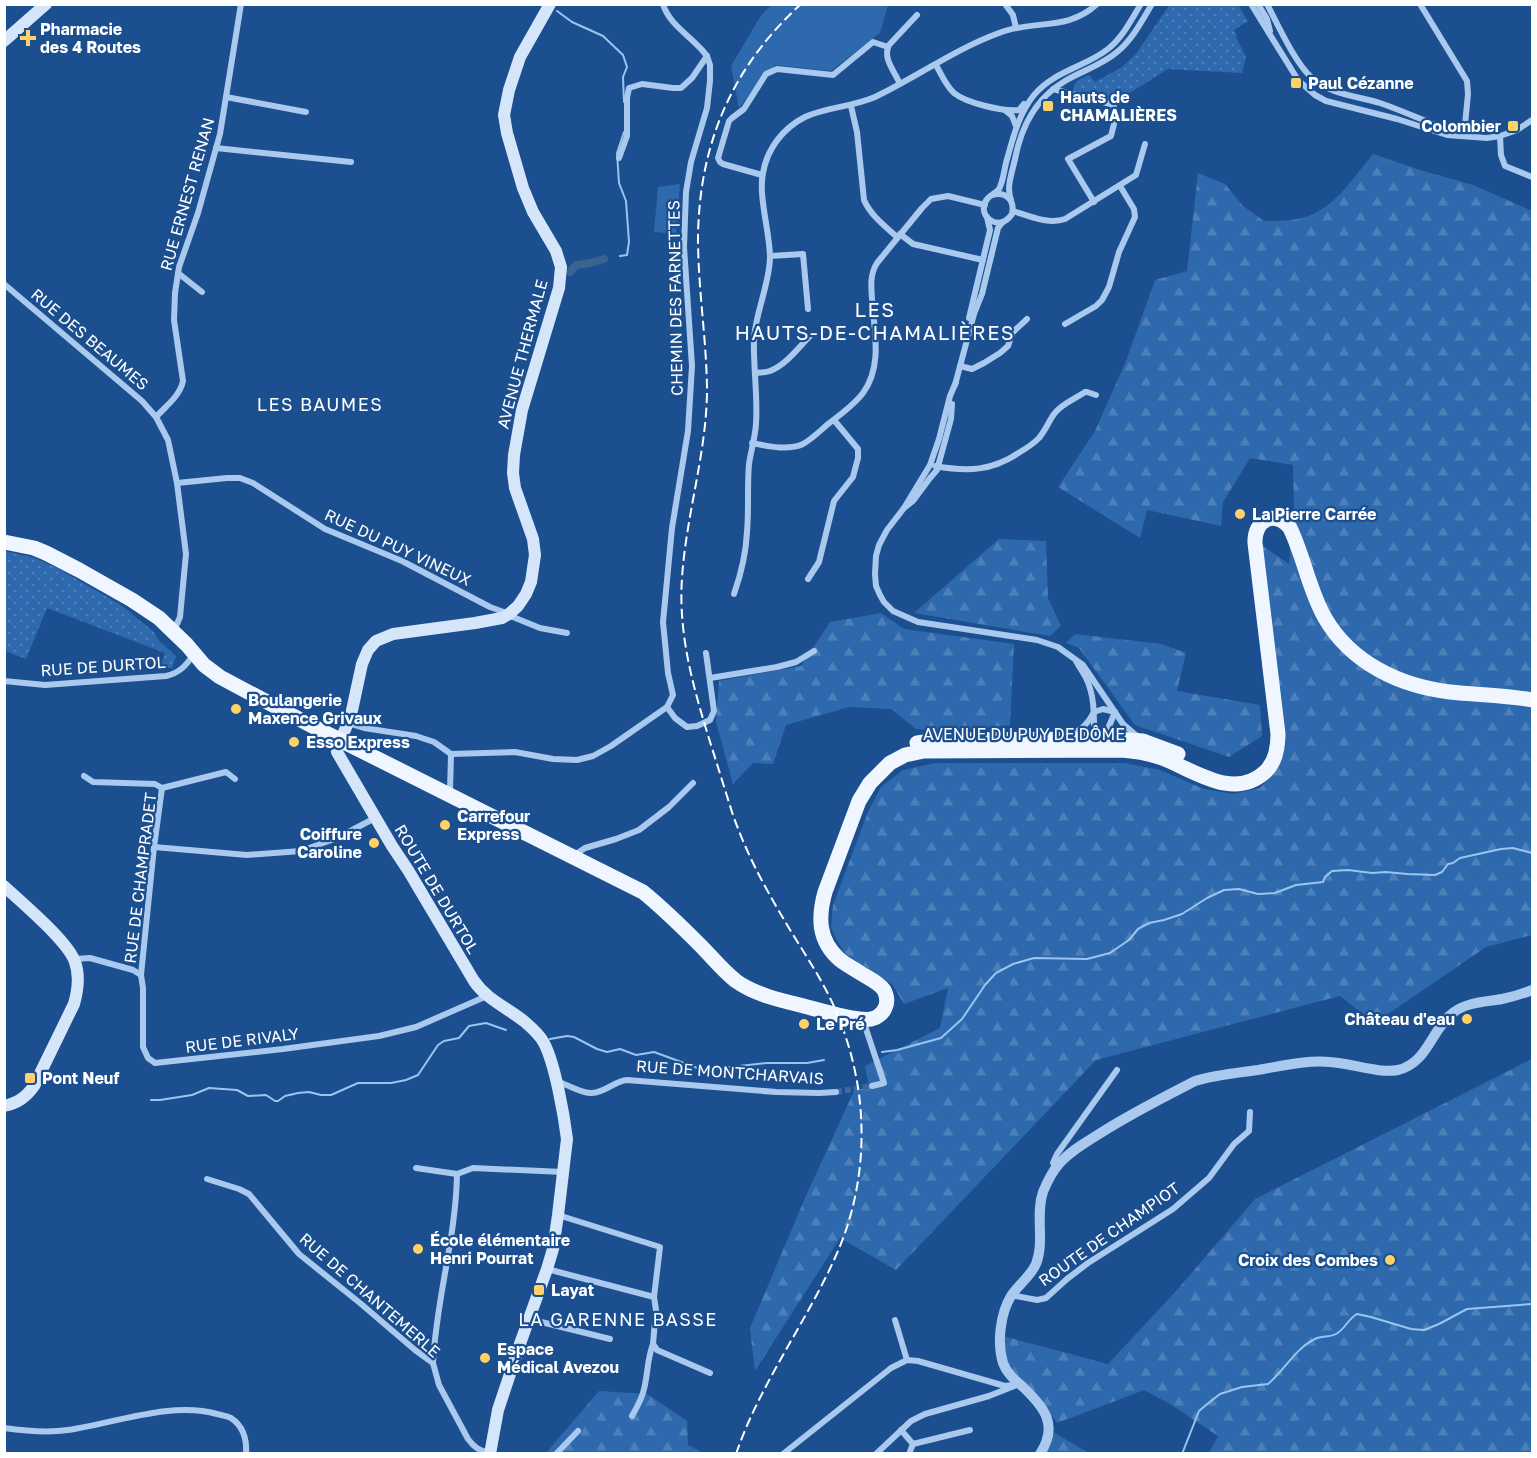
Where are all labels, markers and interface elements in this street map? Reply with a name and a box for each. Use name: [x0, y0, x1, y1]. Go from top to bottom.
place label: Pharmacie des 4 Routes: [40, 19, 141, 57]
marker: Pharmacie des 4 Routes: [21, 31, 35, 45]
place label: Paul Cézanne: [1308, 73, 1414, 93]
marker: Paul Cézanne: [1289, 76, 1303, 90]
place label: Hauts de CHAMALIÈRES: [1060, 87, 1177, 125]
marker: Hauts de CHAMALIÈRES: [1041, 99, 1055, 113]
street label: RUE ERNEST RENAN: [156, 115, 218, 273]
place label: Colombier: [1421, 116, 1501, 136]
marker: Colombier: [1506, 119, 1520, 133]
street label: CHEMIN DES FARNETTES: [663, 200, 687, 396]
street label: AVENUE THERMALE: [492, 277, 552, 431]
street label: RUE DES BEAUMES: [27, 284, 153, 394]
district label: LES HAUTS-DE-CHAMALIÈRES: [735, 297, 1015, 344]
district label: LES BAUMES: [257, 393, 383, 415]
street label: RUE DU PUY VINEUX: [322, 504, 475, 590]
place label: La Pierre Carrée: [1252, 504, 1377, 524]
marker: La Pierre Carrée: [1233, 507, 1247, 521]
street label: RUE DE DURTOL: [40, 652, 166, 680]
place label: Boulangerie Maxence Grivaux: [248, 690, 382, 728]
marker: Boulangerie Maxence Grivaux: [229, 702, 243, 716]
street label: AVENUE DU PUY DE DÔME: [923, 724, 1125, 744]
place label: Esso Express: [306, 732, 410, 752]
marker: Esso Express: [287, 735, 301, 749]
street label: RUE DE CHAMPRADET: [120, 791, 160, 964]
place label: Carrefour Express: [457, 806, 530, 844]
marker: Carrefour Express: [438, 818, 452, 832]
street label: ROUTE DE DURTOL: [391, 821, 483, 957]
place label: Coiffure Caroline: [297, 824, 362, 862]
marker: Coiffure Caroline: [367, 836, 381, 850]
place label: Château d'eau: [1344, 1009, 1455, 1029]
marker: Château d'eau: [1460, 1012, 1474, 1026]
place label: Le Pré: [816, 1014, 865, 1034]
marker: Le Pré: [797, 1017, 811, 1031]
street label: RUE DE RIVALY: [184, 1023, 301, 1057]
street label: RUE DE MONTCHARVAIS: [635, 1055, 825, 1089]
place label: Pont Neuf: [42, 1068, 119, 1088]
marker: Pont Neuf: [23, 1071, 37, 1085]
street label: ROUTE DE CHAMPIOT: [1035, 1178, 1183, 1290]
street label: RUE DE CHANTEMERLE: [296, 1228, 444, 1362]
place label: École élémentaire Henri Pourrat: [430, 1230, 570, 1268]
marker: École élémentaire Henri Pourrat: [411, 1242, 425, 1256]
place label: Croix des Combes: [1238, 1250, 1378, 1270]
marker: Croix des Combes: [1383, 1253, 1397, 1267]
place label: Layat: [551, 1280, 594, 1300]
marker: Layat: [532, 1283, 546, 1297]
district label: LA GARENNE BASSE: [518, 1308, 718, 1330]
place label: Espace Médical Avezou: [497, 1339, 619, 1377]
marker: Espace Médical Avezou: [478, 1351, 492, 1365]

